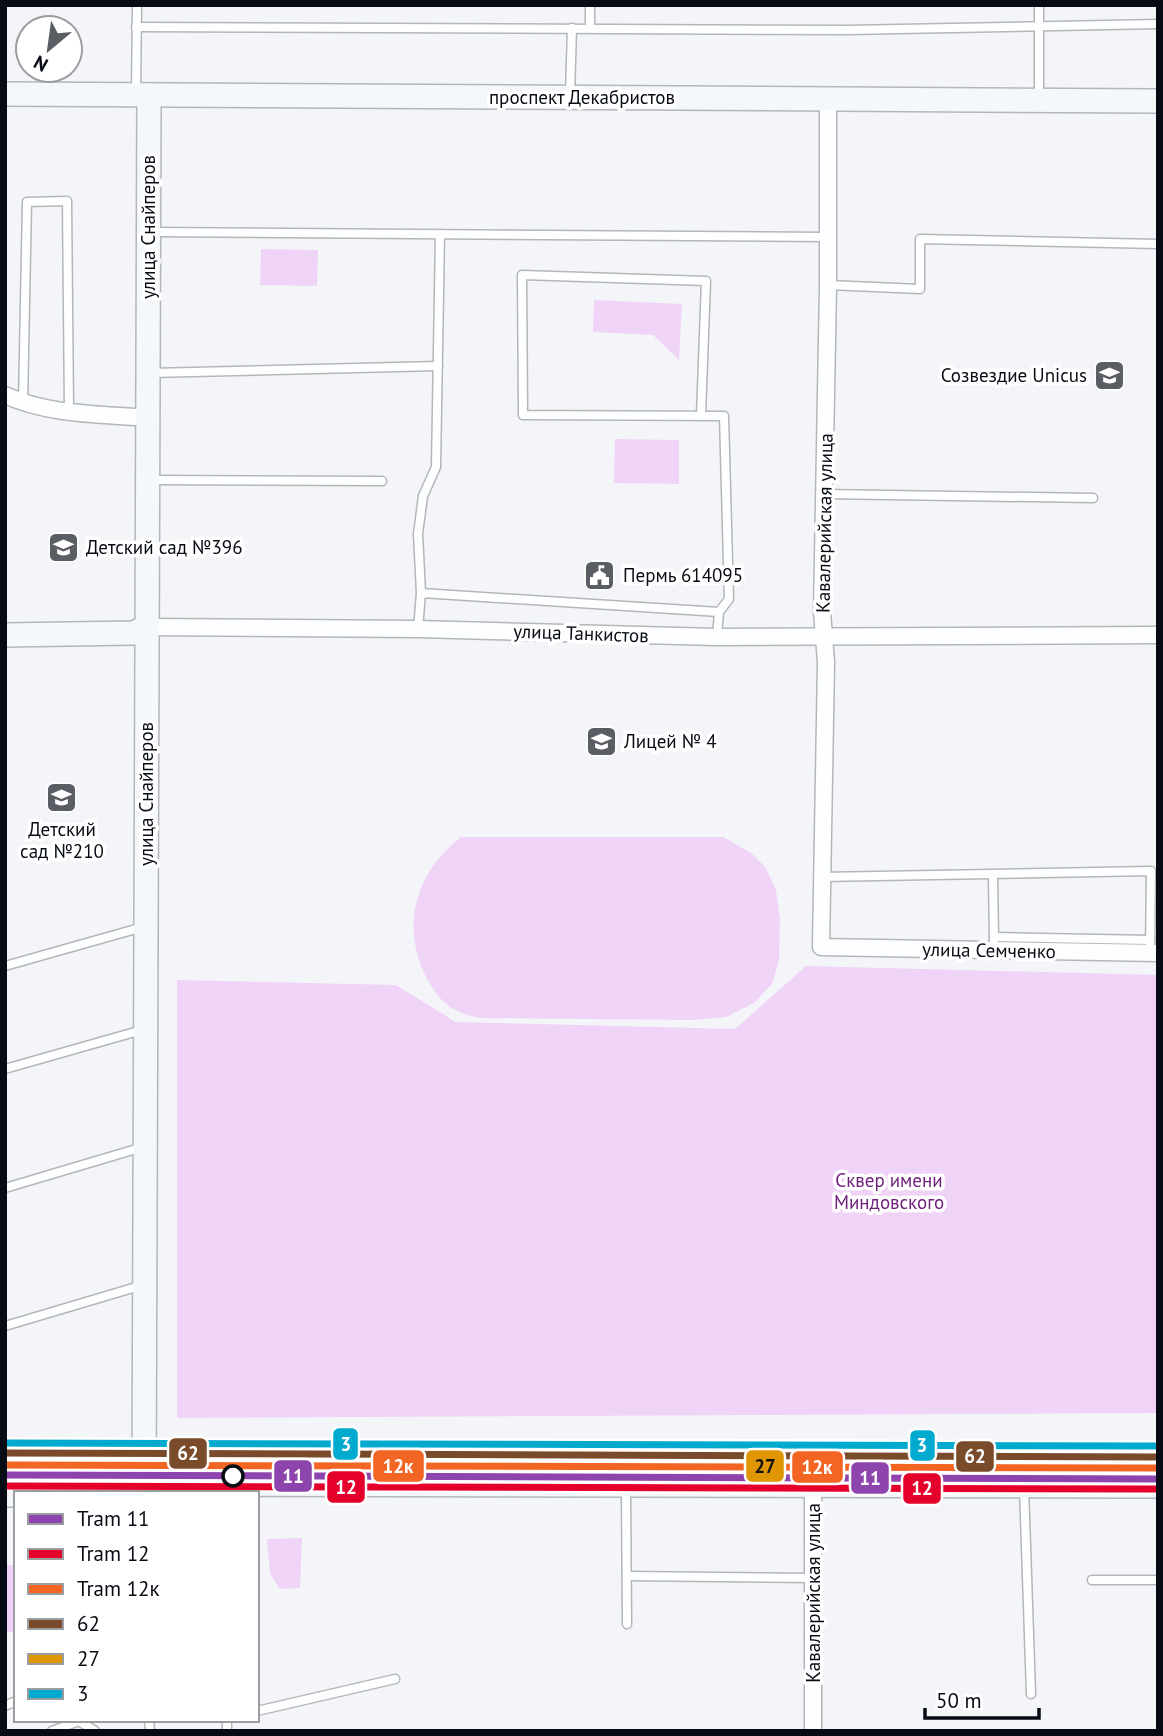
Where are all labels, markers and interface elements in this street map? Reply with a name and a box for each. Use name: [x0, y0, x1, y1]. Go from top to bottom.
north arrow: [14, 14, 84, 84]
text: N: [29, 50, 52, 77]
street label: проспект Декабристов: [489, 85, 675, 109]
street label: улица Снайперов: [136, 155, 160, 299]
school or university icon: Созвездие Unicus: [1093, 358, 1127, 392]
place label: Созвездие Unicus: [941, 363, 1087, 387]
street label: Кавалерийская улица: [810, 433, 838, 613]
school or university icon: Детский сад №396: [46, 530, 80, 564]
place label: Детский сад №396: [86, 535, 243, 559]
public building icon: Пермь 614095: [583, 558, 617, 592]
place label: Пермь 614095: [623, 563, 743, 587]
street label: улица Танкистов: [513, 619, 649, 647]
street label: улица Снайперов: [134, 722, 158, 866]
school or university icon: Лицей № 4: [584, 724, 618, 758]
place label: Лицей № 4: [623, 729, 717, 753]
school or university icon: Детский сад №210: [45, 781, 79, 815]
place label: Детский сад №210: [20, 817, 104, 863]
street label: улица Семченко: [922, 937, 1056, 963]
park label: Сквер имени Миндовского: [834, 1168, 944, 1214]
line badge: 3: [332, 1427, 359, 1461]
line badge: 3: [909, 1429, 936, 1462]
text: 3: [341, 1432, 351, 1456]
text: 3: [917, 1433, 927, 1457]
line badge: 62: [168, 1437, 208, 1470]
line badge: 62: [955, 1440, 995, 1473]
text: 62: [177, 1441, 199, 1465]
text: 62: [964, 1444, 986, 1468]
line badge: 12к: [372, 1449, 425, 1483]
line badge: 27: [745, 1449, 785, 1483]
line badge: 12к: [791, 1450, 844, 1484]
text: 12к: [383, 1454, 414, 1478]
text: 27: [754, 1454, 776, 1478]
text: 12к: [802, 1455, 833, 1479]
line badge: 11: [273, 1459, 313, 1493]
line badge: 11: [850, 1461, 890, 1495]
text: 11: [282, 1464, 304, 1488]
unlabelled marker: [222, 1465, 244, 1487]
text: 11: [859, 1466, 881, 1490]
line badge: 12: [326, 1470, 366, 1504]
line badge: 12: [902, 1472, 942, 1505]
text: 12: [335, 1475, 357, 1499]
text: 12: [911, 1476, 933, 1500]
legend: [14, 1491, 259, 1722]
street label: Кавалерийская улица: [801, 1503, 825, 1683]
text: Tram 11: [77, 1505, 150, 1532]
text: Tram 12: [77, 1540, 150, 1567]
text: Tram 12к: [77, 1575, 160, 1602]
text: 62: [77, 1610, 100, 1637]
text: 27: [77, 1645, 100, 1672]
scale bar: [925, 1676, 1039, 1720]
text: 3: [77, 1680, 88, 1707]
text: 50 m: [936, 1687, 982, 1714]

